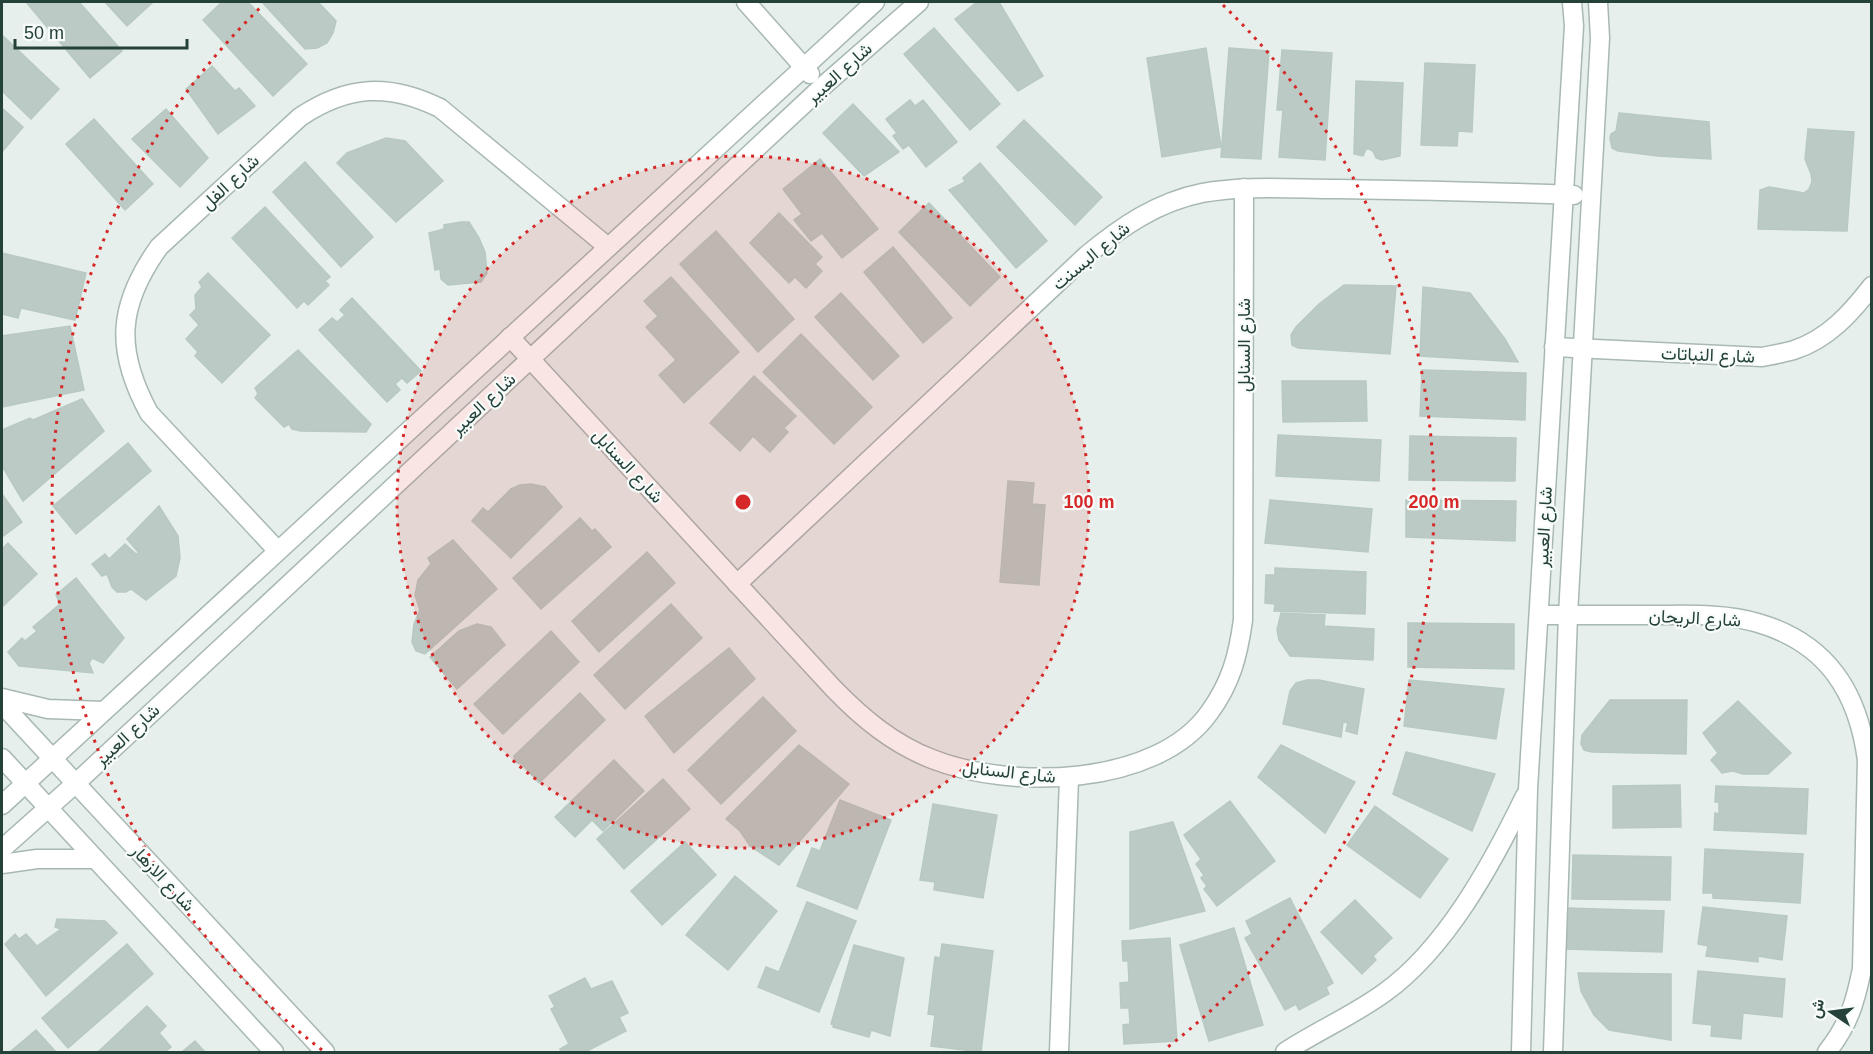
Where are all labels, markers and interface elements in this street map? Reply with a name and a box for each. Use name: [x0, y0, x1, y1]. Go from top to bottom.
scale bar: [15, 12, 188, 50]
text: 50 m: [24, 23, 64, 43]
street label: شارع العبير: [801, 38, 877, 110]
street label: شارع الفل: [197, 150, 264, 215]
street label: شارع البسنت: [1048, 218, 1135, 296]
street label: شارع السنابل: [1234, 298, 1256, 392]
street label: شارع النباتات: [1661, 343, 1755, 369]
street label: شارع العبير: [446, 369, 521, 441]
street label: شارع السنابل: [587, 425, 667, 509]
street label: شارع العبير: [1532, 486, 1558, 569]
centre of rings: [733, 492, 753, 512]
text: 100 m: [1063, 492, 1115, 512]
text: 200 m: [1408, 492, 1460, 512]
street label: شارع الريحان: [1648, 606, 1742, 632]
street label: شارع العبير: [90, 700, 165, 772]
street label: شارع السنابل: [961, 757, 1057, 789]
street label: شارع الازهار: [125, 840, 199, 917]
north arrow: [1801, 982, 1861, 1042]
text: ش: [1806, 997, 1828, 1020]

